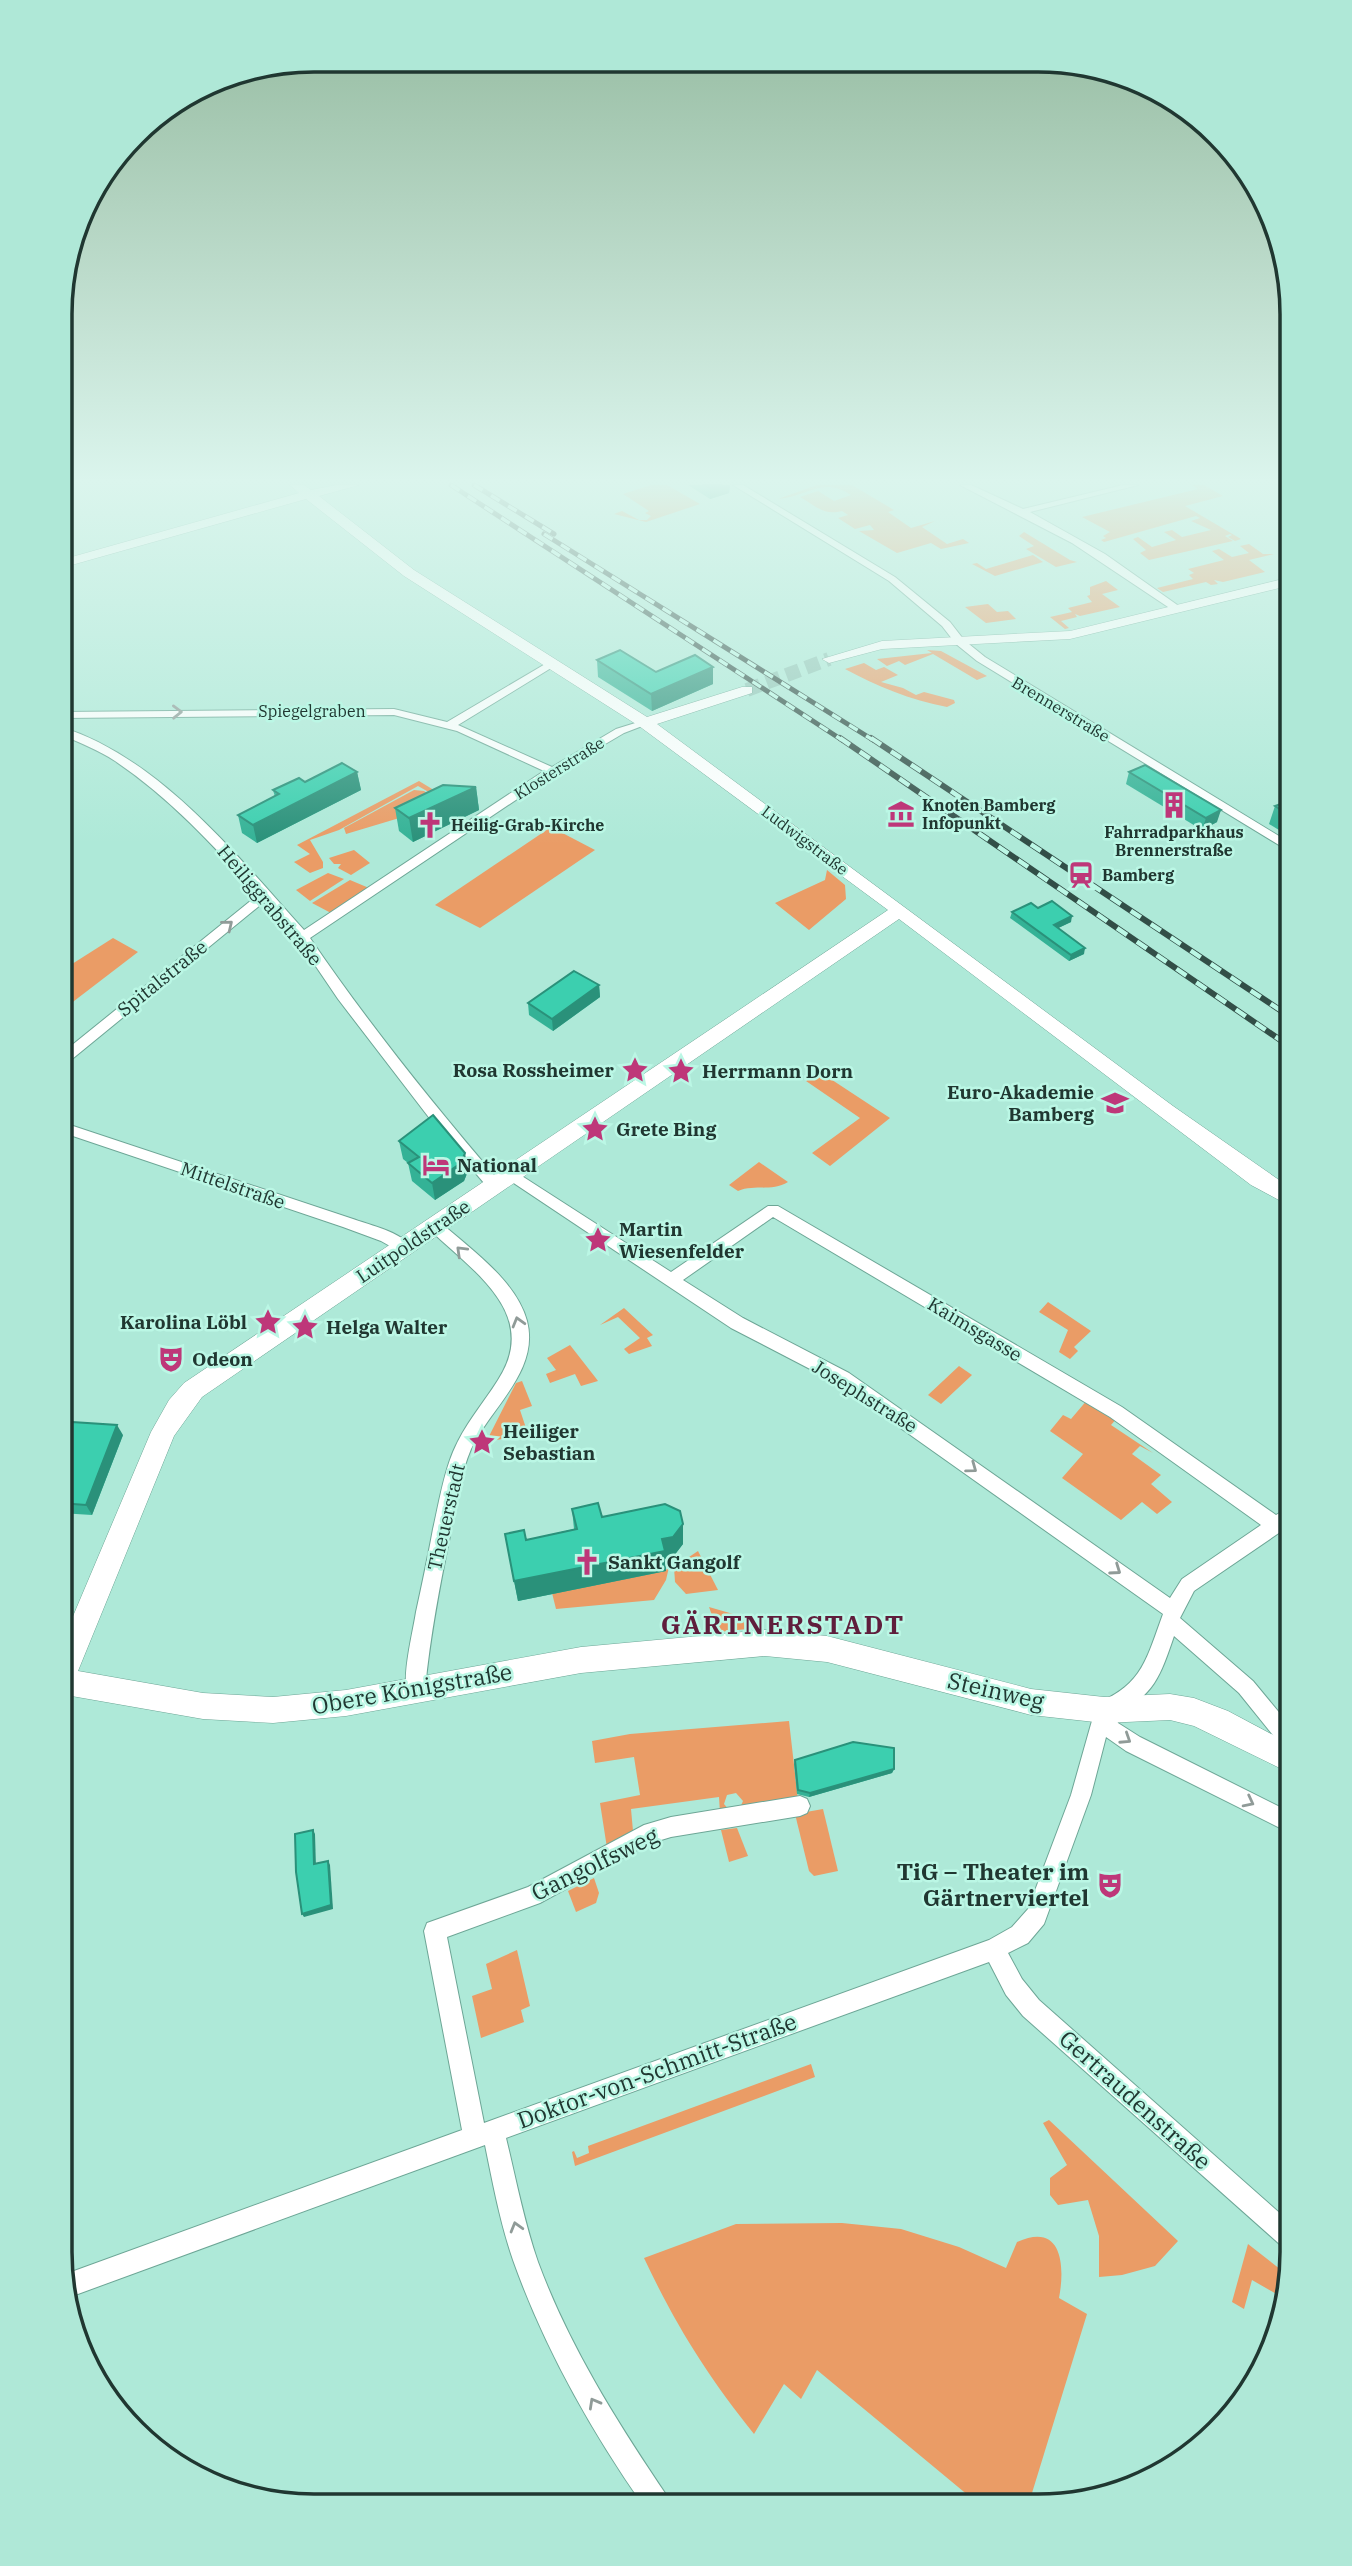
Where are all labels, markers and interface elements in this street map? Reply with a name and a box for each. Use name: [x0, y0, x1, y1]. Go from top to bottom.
street label: Brennerstraße: [1008, 672, 1114, 746]
street label: Spiegelgraben: [258, 701, 366, 721]
one-way arrow: [172, 704, 183, 720]
street label: Klosterstraße: [510, 732, 608, 804]
building icon: Fahrradparkhaus Brennerstraße: [1159, 790, 1189, 820]
place label: Knoten Bamberg Infopunkt: [922, 795, 1056, 833]
museum icon: Knoten Bamberg Infopunkt: [886, 799, 916, 829]
street label: Ludwigstraße: [758, 801, 852, 879]
church icon: Heilig-Grab-Kirche: [415, 810, 445, 840]
place label: Heilig-Grab-Kirche: [451, 815, 604, 835]
place label: Fahrradparkhaus Brennerstraße: [1104, 822, 1244, 860]
street label: Heiliggrabstraße: [212, 840, 328, 970]
station icon: Bamberg: [1066, 860, 1096, 890]
place label: Bamberg: [1102, 865, 1175, 885]
one-way arrow: [219, 921, 232, 933]
street label: Spitalstraße: [112, 935, 212, 1021]
place icon: Rosa Rossheimer: [620, 1055, 650, 1085]
place icon: Herrmann Dorn: [666, 1056, 696, 1086]
place label: Rosa Rossheimer: [453, 1058, 615, 1082]
place label: Herrmann Dorn: [702, 1059, 854, 1083]
place label: Euro-Akademie Bamberg: [947, 1080, 1094, 1126]
school or university icon: Euro-Akademie Bamberg: [1100, 1088, 1130, 1118]
place icon: Grete Bing: [580, 1114, 610, 1144]
place label: Grete Bing: [616, 1117, 716, 1141]
hotel icon: National: [421, 1150, 451, 1180]
place label: National: [457, 1153, 537, 1177]
street label: Mittelstraße: [178, 1156, 288, 1214]
street label: Luitpoldstraße: [351, 1194, 475, 1288]
place label: Martin Wiesenfelder: [619, 1217, 745, 1263]
place icon: Martin Wiesenfelder: [583, 1225, 613, 1255]
one-way arrow: [457, 1247, 470, 1260]
street label: Kaimsgasse: [923, 1291, 1027, 1367]
place icon: Karolina Löbl: [253, 1307, 283, 1337]
place label: Karolina Löbl: [120, 1310, 247, 1334]
place icon: Helga Walter: [290, 1312, 320, 1342]
place label: Helga Walter: [326, 1315, 448, 1339]
one-way arrow: [511, 1316, 526, 1328]
theatre icon: Odeon: [156, 1344, 186, 1374]
place label: Odeon: [192, 1347, 253, 1371]
street label: Josephstraße: [808, 1354, 922, 1438]
place label: Heiliger Sebastian: [503, 1419, 596, 1465]
place icon: Heiliger Sebastian: [467, 1427, 497, 1457]
one-way arrow: [964, 1460, 977, 1473]
street label: Theuerstadt: [422, 1461, 470, 1573]
church icon: Sankt Gangolf: [572, 1547, 602, 1577]
place label: Sankt Gangolf: [608, 1550, 742, 1574]
one-way arrow: [1108, 1562, 1121, 1575]
district label: GÄRTNERSTADT: [661, 1607, 905, 1641]
street label: Obere Königstraße: [309, 1656, 514, 1720]
street label: Steinweg: [945, 1664, 1048, 1716]
one-way arrow: [1118, 1730, 1131, 1743]
one-way arrow: [1242, 1794, 1254, 1807]
street label: Gangolfsweg: [526, 1819, 664, 1907]
place label: TiG – Theater im Gärtnerviertel: [897, 1856, 1089, 1912]
theatre icon: TiG – Theater im Gärtnerviertel: [1095, 1870, 1125, 1900]
street label: Doktor-von-Schmitt-Straße: [513, 2006, 800, 2135]
street label: Gertraudenstraße: [1053, 2023, 1218, 2175]
one-way arrow: [510, 2221, 525, 2233]
one-way arrow: [589, 2397, 602, 2410]

